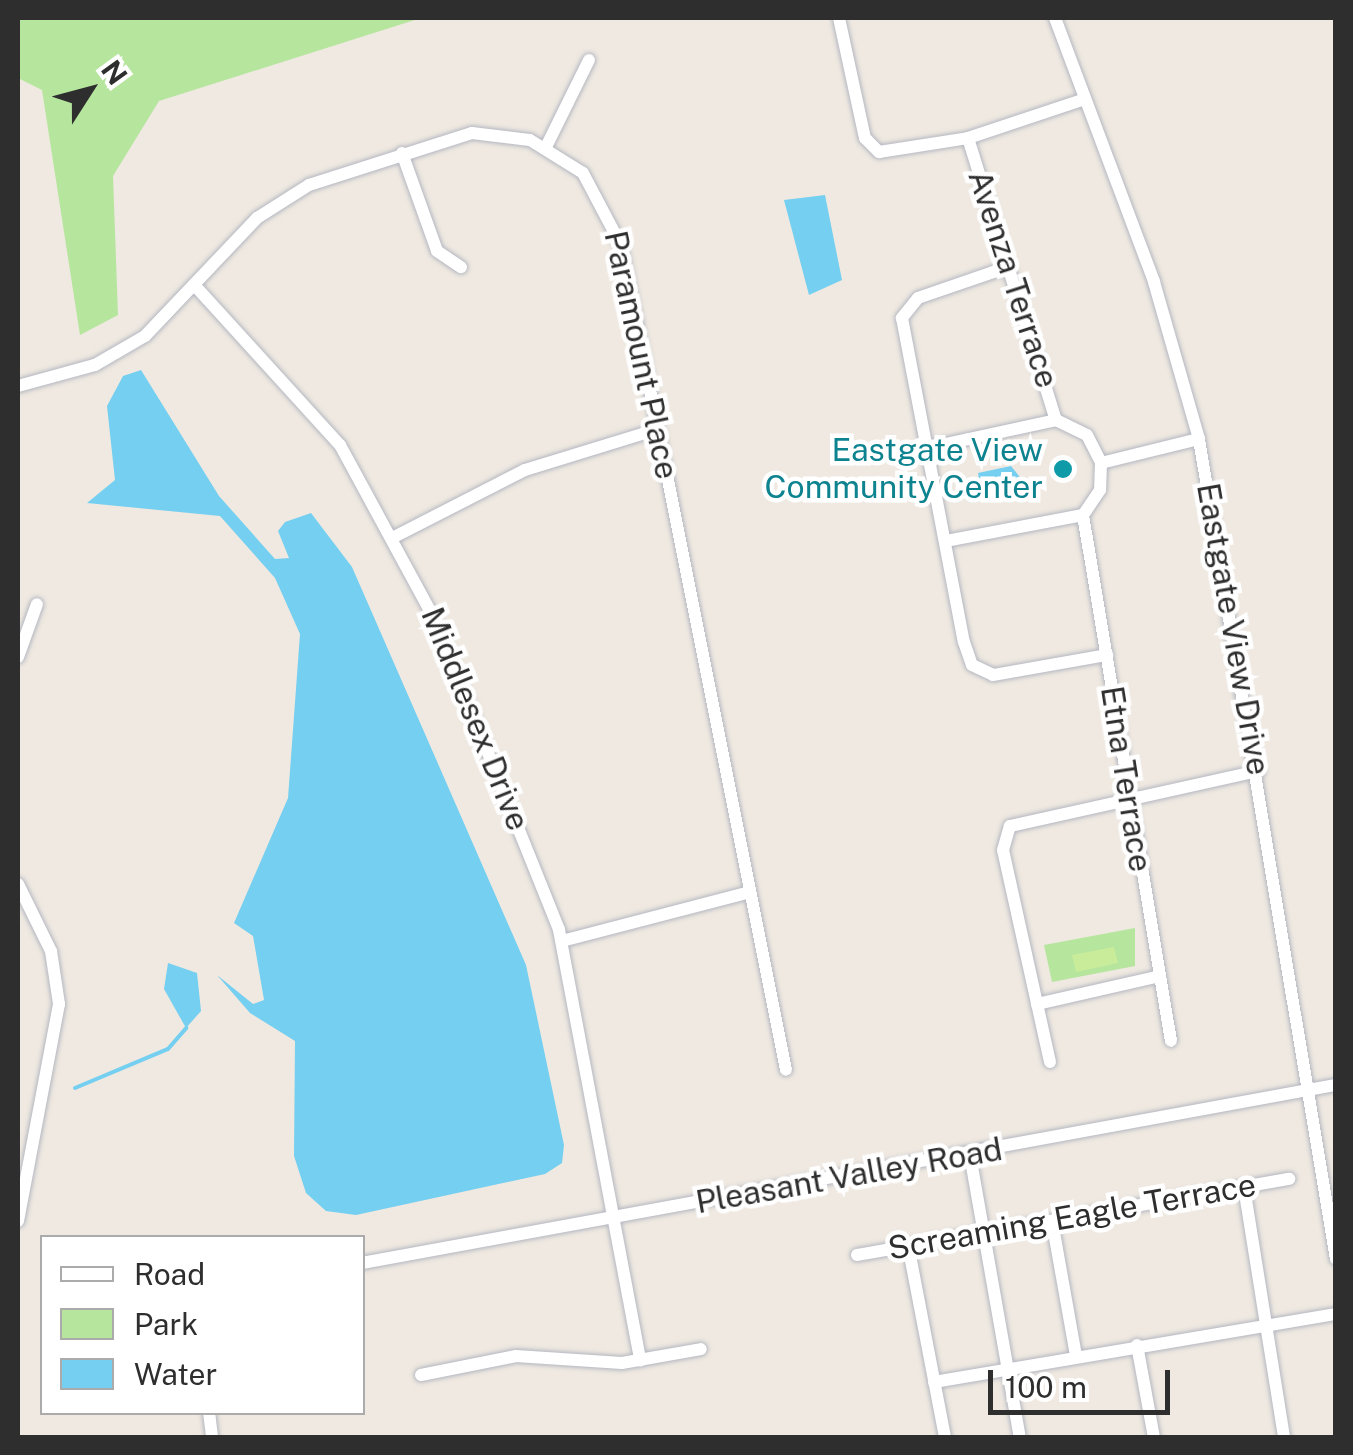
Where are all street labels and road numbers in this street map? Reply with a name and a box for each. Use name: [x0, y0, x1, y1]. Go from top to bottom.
street label: Avenza Terrace: [960, 165, 1066, 393]
street label: Paramount Place: [596, 227, 686, 483]
street label: Eastgate View Drive: [1188, 479, 1278, 779]
street label: Middlesex Drive: [413, 602, 537, 836]
street label: Etna Terrace: [1092, 683, 1160, 875]
street label: Pleasant Valley Road: [692, 1130, 1006, 1222]
street label: Screaming Eagle Terrace: [885, 1166, 1259, 1268]

